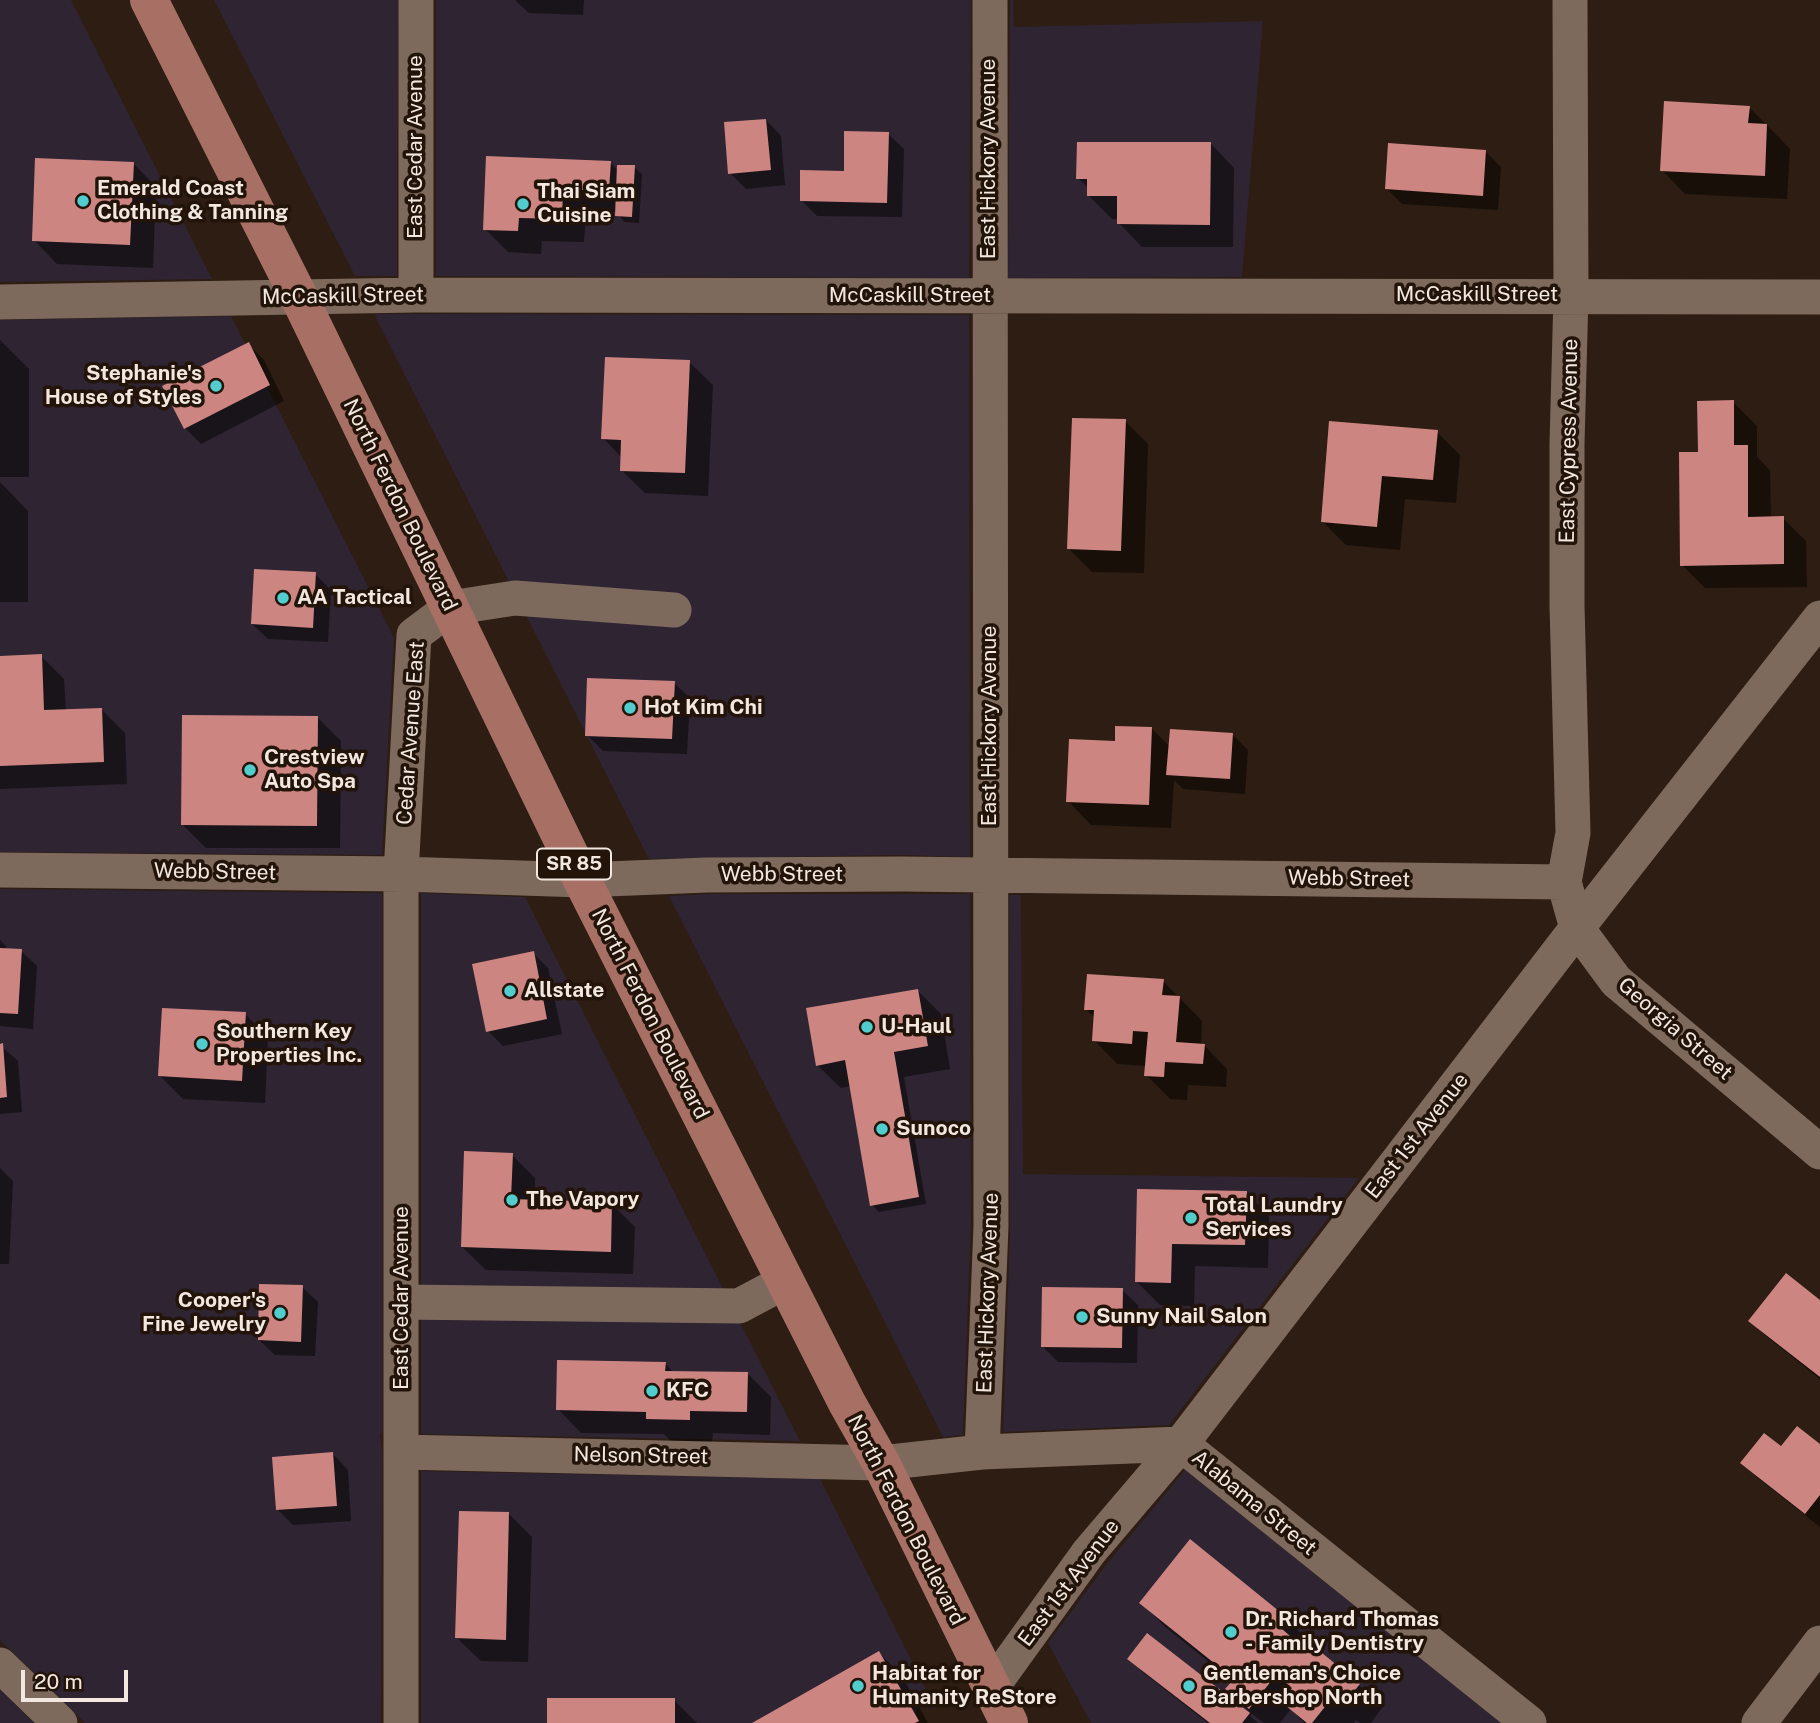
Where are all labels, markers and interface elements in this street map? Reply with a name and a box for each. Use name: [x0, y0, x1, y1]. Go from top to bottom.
street label: East Cedar Avenue: [403, 55, 429, 239]
street label: East Hickory Avenue: [976, 59, 1002, 259]
place label: Emerald Coast Clothing & Tanning: [97, 176, 288, 226]
place label: Thai Siam Cuisine: [537, 179, 635, 229]
marker: Emerald Coast Clothing & Tanning: [75, 193, 91, 209]
marker: Thai Siam Cuisine: [515, 196, 531, 212]
street label: McCaskill Street: [262, 282, 424, 310]
street label: McCaskill Street: [1396, 282, 1558, 308]
street label: McCaskill Street: [829, 283, 991, 309]
street label: East Cypress Avenue: [1555, 339, 1583, 543]
place label: Stephanie's House of Styles: [45, 361, 202, 411]
marker: Stephanie's House of Styles: [208, 378, 224, 394]
street label: North Ferdon Boulevard: [338, 395, 462, 615]
place label: AA Tactical: [297, 585, 412, 611]
marker: AA Tactical: [275, 590, 291, 606]
street label: East Hickory Avenue: [977, 626, 1003, 826]
street label: Cedar Avenue East: [392, 640, 430, 826]
place label: Hot Kim Chi: [644, 695, 763, 721]
marker: Hot Kim Chi: [622, 700, 638, 716]
place label: Crestview Auto Spa: [264, 745, 364, 795]
marker: Crestview Auto Spa: [242, 762, 258, 778]
road number: SR 85: [537, 848, 611, 880]
street label: Webb Street: [154, 858, 276, 886]
street label: Webb Street: [721, 862, 843, 888]
street label: Webb Street: [1288, 865, 1410, 893]
street label: North Ferdon Boulevard: [586, 905, 714, 1123]
street label: Georgia Street: [1613, 972, 1737, 1086]
place label: Allstate: [524, 978, 604, 1004]
marker: Allstate: [502, 983, 518, 999]
place label: U-Haul: [881, 1014, 952, 1040]
place label: Southern Key Properties Inc.: [216, 1019, 362, 1069]
marker: U-Haul: [859, 1019, 875, 1035]
marker: Southern Key Properties Inc.: [194, 1036, 210, 1052]
street label: East 1st Avenue: [1360, 1068, 1474, 1204]
place label: Sunoco: [896, 1116, 971, 1142]
marker: Sunoco: [874, 1121, 890, 1137]
place label: The Vapory: [526, 1187, 639, 1213]
marker: The Vapory: [504, 1192, 520, 1208]
street label: East Hickory Avenue: [972, 1192, 1004, 1394]
place label: Total Laundry Services: [1205, 1193, 1343, 1243]
street label: East Cedar Avenue: [389, 1206, 415, 1390]
marker: Total Laundry Services: [1183, 1210, 1199, 1226]
place label: Cooper's Fine Jewelry: [142, 1288, 266, 1338]
place label: Sunny Nail Salon: [1096, 1304, 1267, 1330]
marker: Cooper's Fine Jewelry: [272, 1305, 288, 1321]
marker: Sunny Nail Salon: [1074, 1309, 1090, 1325]
place label: KFC: [666, 1378, 709, 1404]
marker: KFC: [644, 1383, 660, 1399]
street label: North Ferdon Boulevard: [842, 1411, 970, 1629]
street label: Nelson Street: [573, 1442, 709, 1470]
street label: Alabama Street: [1187, 1445, 1321, 1561]
street label: East 1st Avenue: [1013, 1515, 1125, 1651]
place label: Dr. Richard Thomas - Family Dentistry: [1245, 1607, 1439, 1657]
marker: Dr. Richard Thomas - Family Dentistry: [1223, 1624, 1239, 1640]
scale bar: [24, 1656, 131, 1700]
place label: Habitat for Humanity ReStore: [872, 1661, 1056, 1711]
place label: Gentleman's Choice Barbershop North: [1203, 1661, 1401, 1711]
text: 20 m: [34, 1669, 83, 1694]
marker: Habitat for Humanity ReStore: [850, 1678, 866, 1694]
marker: Gentleman's Choice Barbershop North: [1181, 1678, 1197, 1694]

